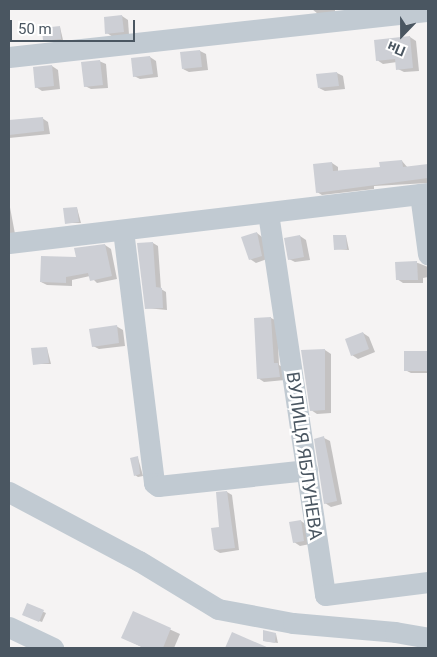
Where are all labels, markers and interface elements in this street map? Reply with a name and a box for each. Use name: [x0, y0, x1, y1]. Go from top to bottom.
scale bar: [12, 10, 138, 42]
north arrow: [377, 10, 427, 60]
text: 50 m: [18, 20, 52, 38]
text: Пн: [385, 38, 408, 60]
street label: ВУЛИЦЯ ЯБЛУНЕВА: [282, 371, 326, 541]

